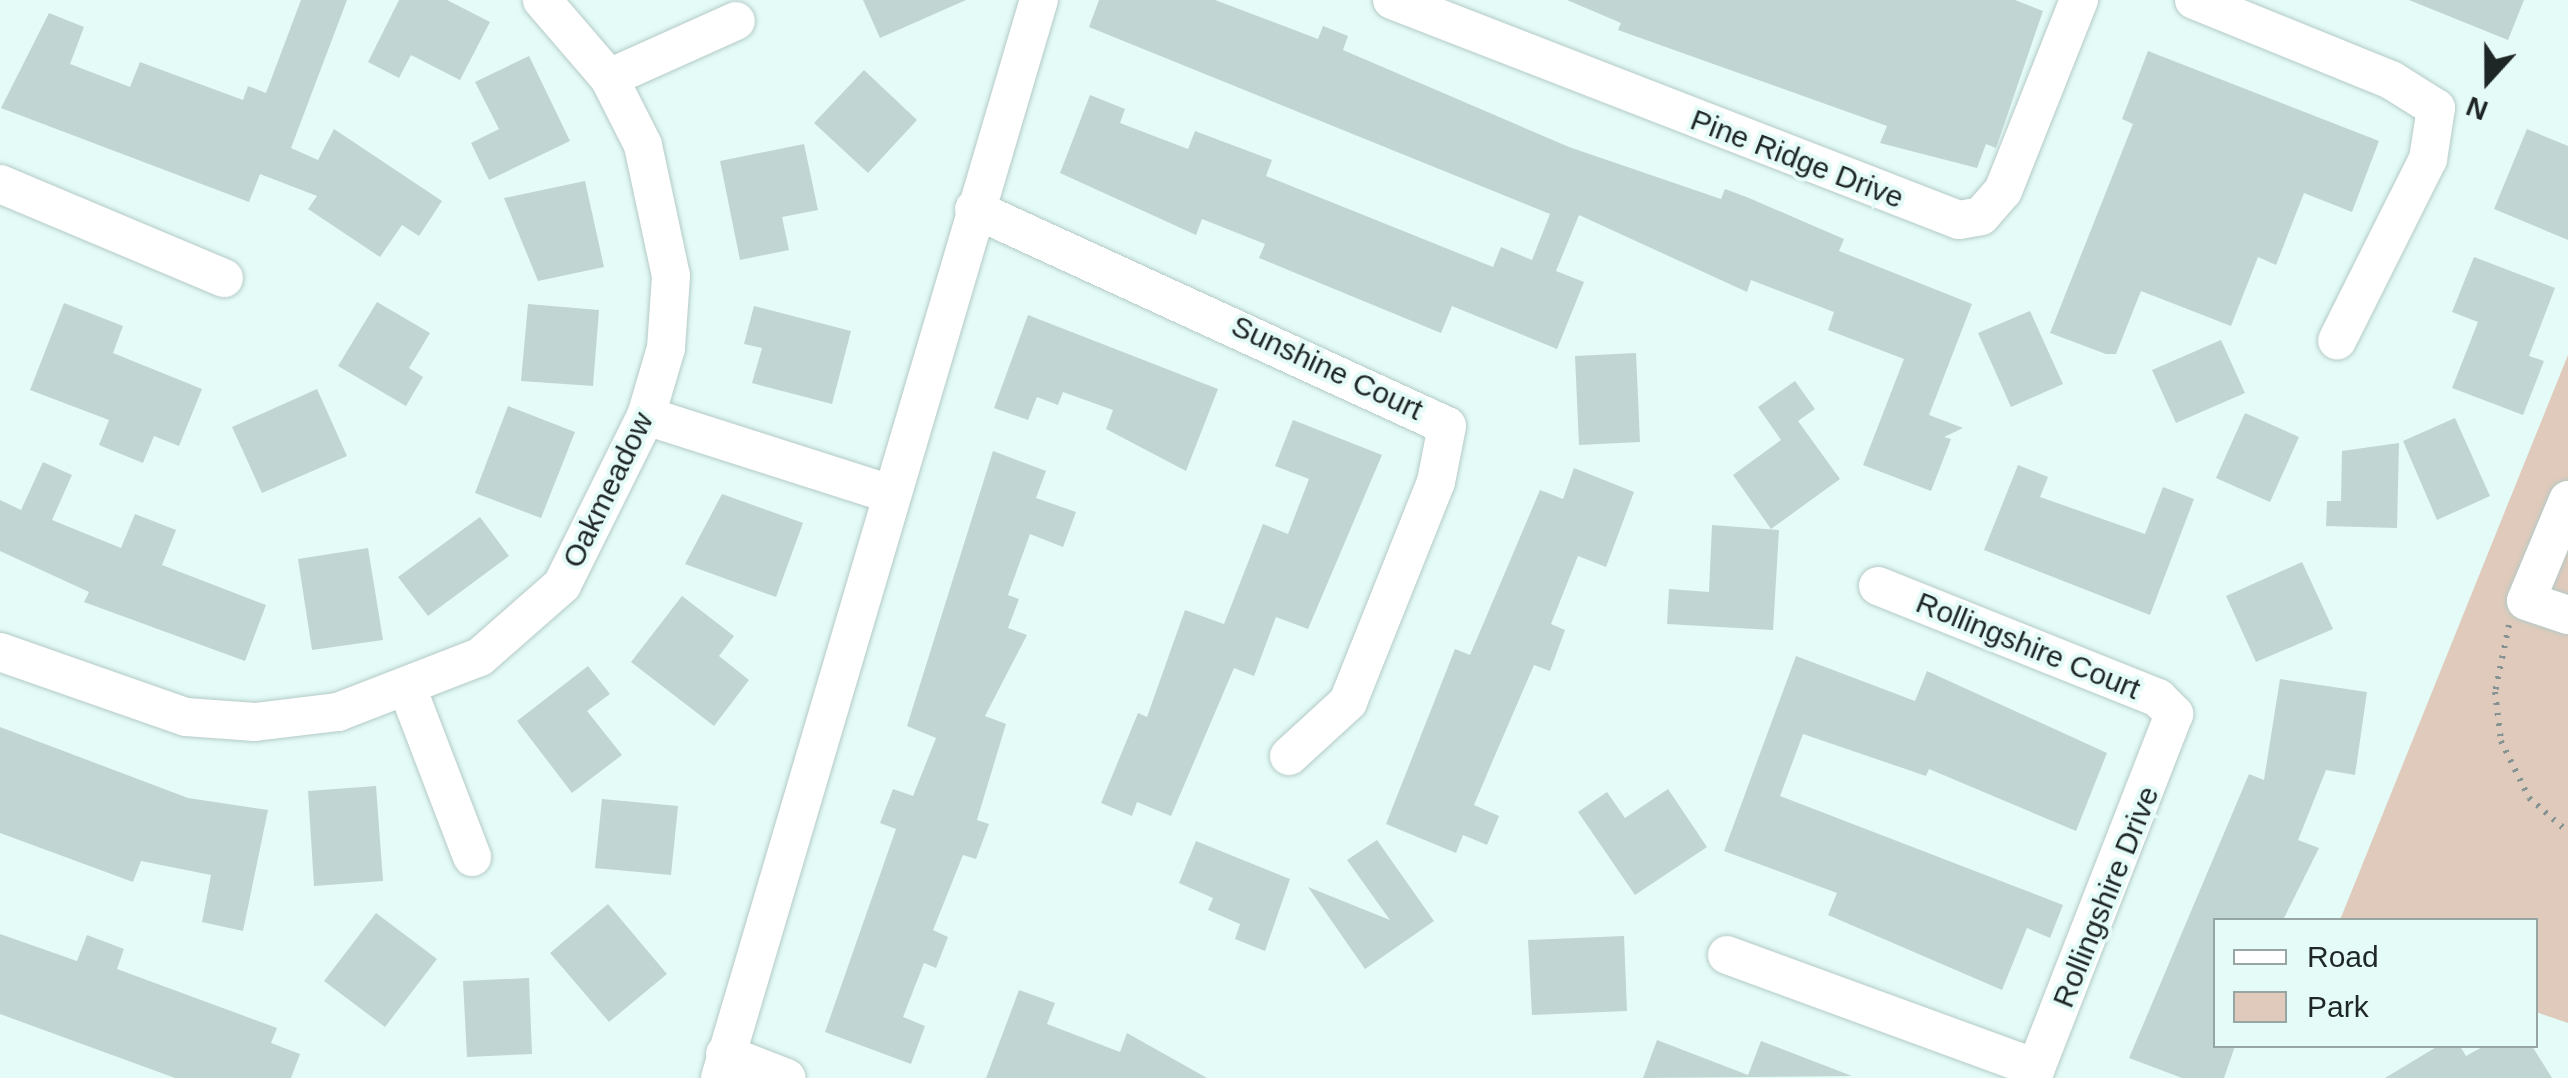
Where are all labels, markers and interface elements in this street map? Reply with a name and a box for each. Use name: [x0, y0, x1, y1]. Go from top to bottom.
north arrow: [2438, 30, 2538, 130]
text: N: [2462, 90, 2492, 127]
street label: Pine Ridge Drive: [1685, 102, 1909, 216]
street label: Sunshine Court: [1226, 308, 1428, 428]
street label: Oakmeadow: [555, 406, 661, 574]
street label: Rollingshire Court: [1911, 585, 2145, 707]
street label: Rollingshire Drive: [2045, 781, 2167, 1013]
legend: [2213, 918, 2538, 1048]
text: Road: [2307, 940, 2379, 973]
text: Park: [2307, 990, 2369, 1023]

